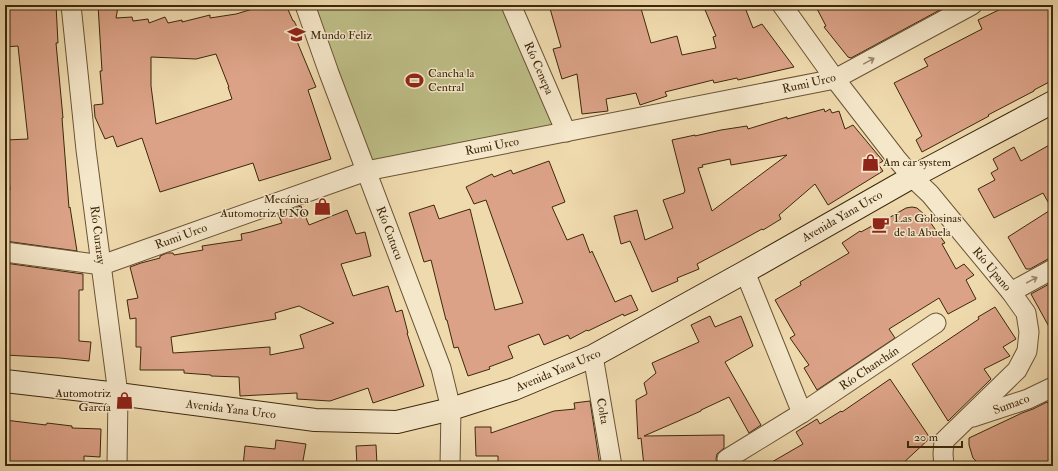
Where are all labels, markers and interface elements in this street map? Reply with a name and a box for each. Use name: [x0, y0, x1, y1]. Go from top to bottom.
school or university icon: Mundo Feliz: [287, 25, 307, 45]
place label: Mundo Feliz: [310, 28, 373, 43]
street label: Río Cenepa: [520, 40, 557, 98]
one-way arrow: [863, 56, 875, 64]
place label: Cancha la Central: [428, 66, 475, 95]
sports icon: Cancha la Central: [405, 70, 425, 90]
street label: Rumi Urco: [781, 70, 838, 97]
street label: Rumi Urco: [464, 134, 520, 159]
shop icon: Am car system: [860, 152, 880, 172]
place label: Am car system: [882, 155, 952, 170]
street label: Avenida Yana Urco: [798, 187, 885, 246]
place label: Mecánica Automotriz UNO: [219, 192, 310, 221]
shop icon: Mecánica Automotriz UNO: [312, 196, 332, 216]
street label: Río Cutucu: [372, 204, 407, 262]
street label: Río Curaray: [86, 205, 109, 266]
place label: Las Golosinas de la Abuela: [894, 211, 961, 240]
cafe icon: Las Golosinas de la Abuela: [871, 215, 891, 235]
street label: Rumi Urco: [153, 220, 210, 253]
street label: Río Upano: [969, 244, 1014, 295]
one-way arrow: [1026, 276, 1038, 284]
street label: Río Chanchán: [837, 343, 902, 394]
street label: Avenida Yana Urco: [513, 346, 603, 395]
place label: Automotriz García: [54, 386, 112, 415]
shop icon: Automotriz García: [114, 390, 134, 410]
street label: Sumaco: [991, 391, 1032, 418]
street label: Avenida Yana Urco: [184, 396, 277, 422]
street label: Colta: [593, 397, 612, 426]
scale bar: [908, 423, 962, 449]
text: 20 m: [914, 430, 939, 445]

